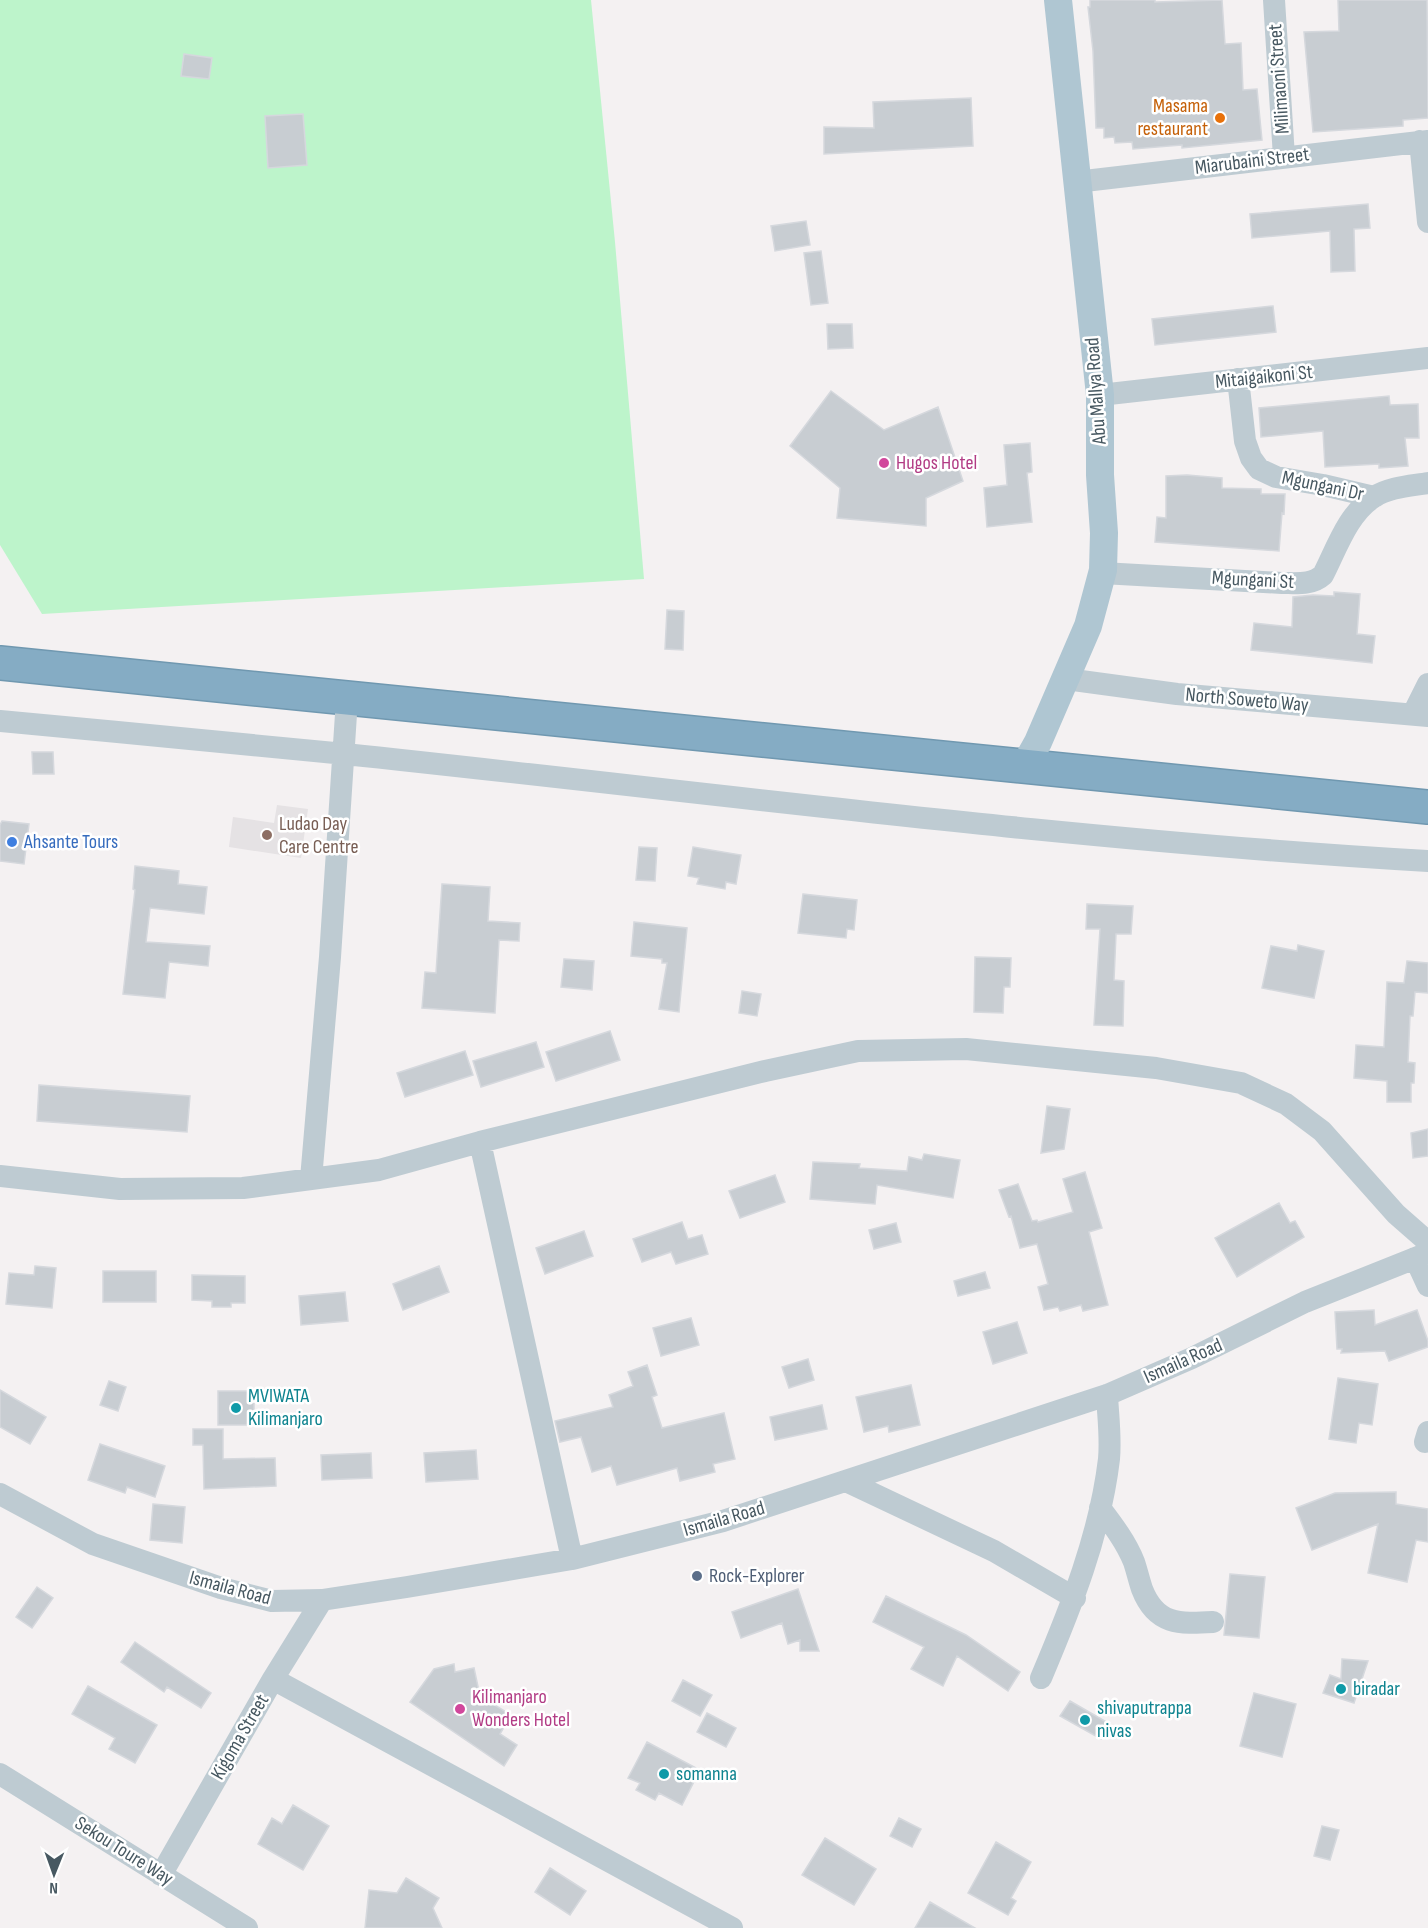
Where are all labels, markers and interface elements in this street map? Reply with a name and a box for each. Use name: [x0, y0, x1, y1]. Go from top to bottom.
street label: Milimaoni Street: [1263, 23, 1295, 135]
place label: Masama restaurant: [1137, 94, 1208, 141]
marker: Masama restaurant: [1213, 111, 1227, 125]
street label: Miarubaini Street: [1194, 142, 1310, 180]
street label: Abu Mallya Road: [1080, 337, 1112, 446]
street label: Mitaigaikoni St: [1214, 360, 1314, 394]
place label: Hugos Hotel: [896, 451, 977, 475]
marker: Hugos Hotel: [877, 456, 891, 470]
street label: Mgungani Dr: [1280, 466, 1366, 506]
street label: Mgungani St: [1211, 566, 1295, 594]
street label: North Soweto Way: [1184, 683, 1310, 717]
place label: Ludao Day Care Centre: [279, 812, 359, 859]
marker: Ludao Day Care Centre: [260, 828, 274, 842]
place label: Ahsante Tours: [23, 830, 118, 854]
marker: Ahsante Tours: [5, 835, 19, 849]
street label: Ismaila Road: [1140, 1333, 1226, 1389]
place label: MVIWATA Kilimanjaro: [248, 1384, 323, 1431]
marker: MVIWATA Kilimanjaro: [229, 1401, 243, 1415]
street label: Ismaila Road: [681, 1496, 767, 1542]
place label: Rock-Explorer: [709, 1564, 805, 1588]
street label: Ismaila Road: [187, 1566, 273, 1610]
marker: Rock-Explorer: [690, 1569, 704, 1583]
place label: biradar: [1353, 1677, 1400, 1701]
marker: biradar: [1334, 1682, 1348, 1696]
place label: Kilimanjaro Wonders Hotel: [472, 1685, 570, 1732]
street label: Kigoma Street: [206, 1690, 274, 1784]
place label: shivaputrappa nivas: [1097, 1696, 1192, 1743]
marker: Kilimanjaro Wonders Hotel: [453, 1702, 467, 1716]
marker: shivaputrappa nivas: [1078, 1713, 1092, 1727]
place label: somanna: [676, 1762, 737, 1786]
marker: somanna: [657, 1767, 671, 1781]
street label: Sekou Toure Way: [70, 1811, 178, 1891]
north arrow: [24, 1844, 84, 1904]
text: N: [49, 1878, 58, 1897]

